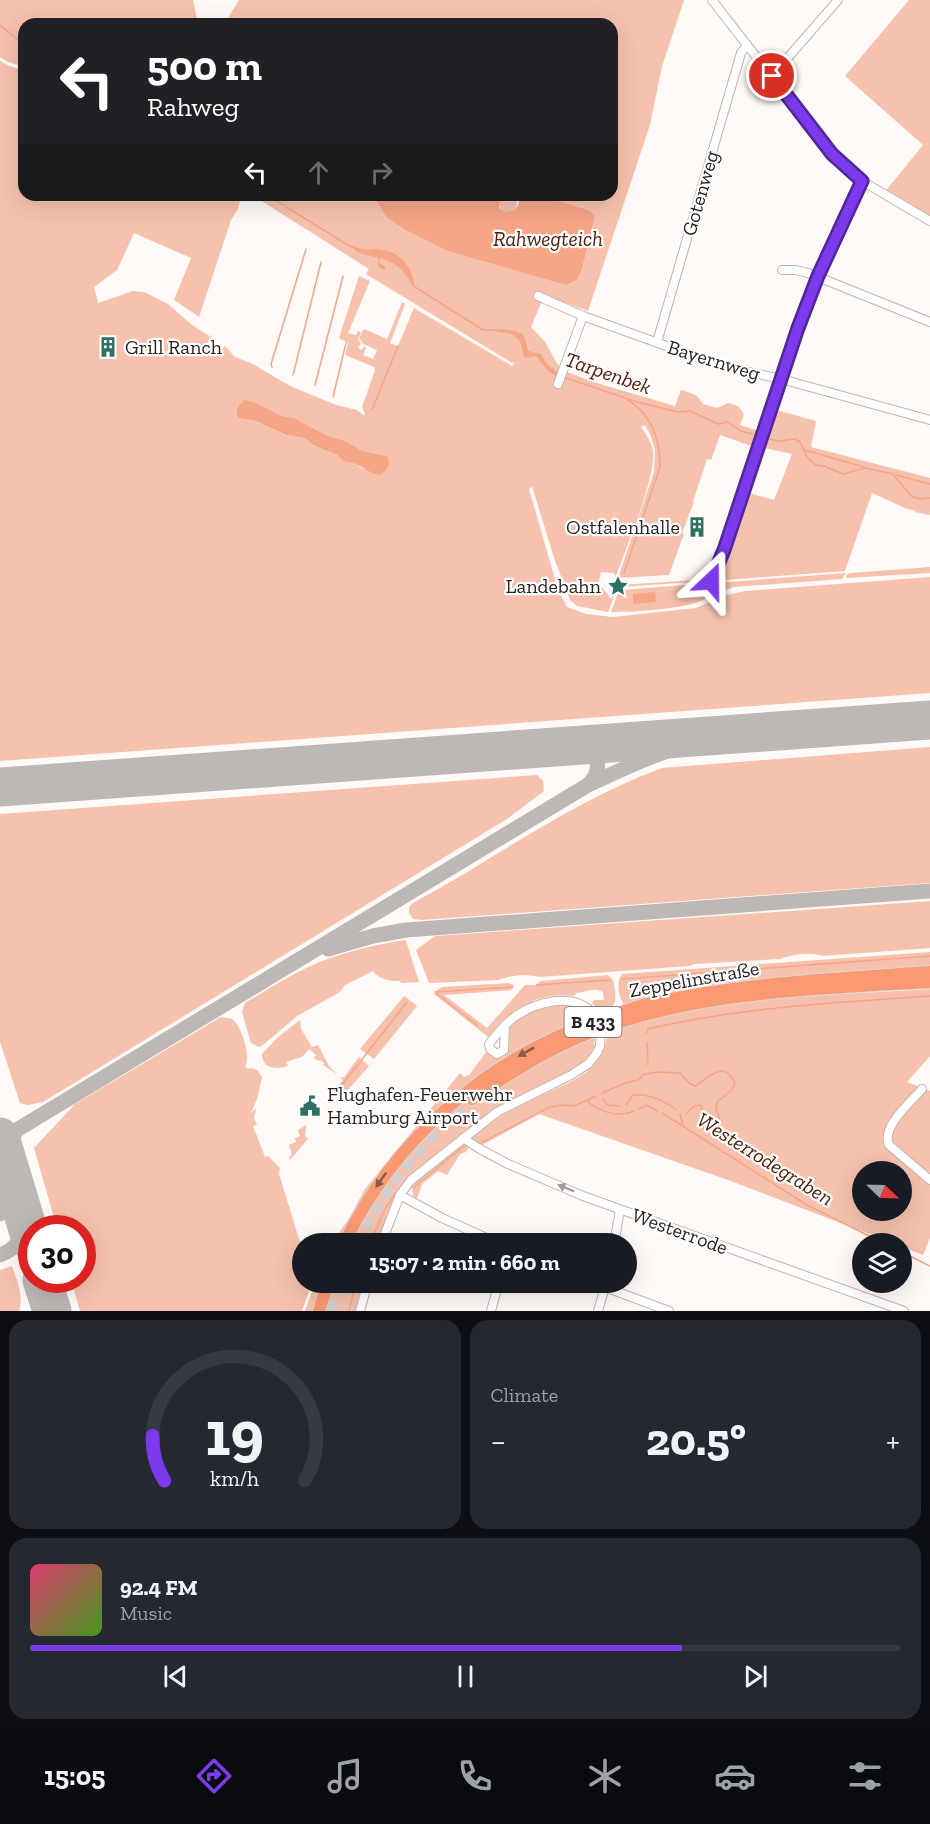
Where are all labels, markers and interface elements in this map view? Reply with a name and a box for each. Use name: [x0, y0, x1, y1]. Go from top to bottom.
text: 500 m: [147, 40, 262, 91]
icon: left: [48, 42, 126, 120]
pin: [746, 50, 797, 101]
icon: arrive: [755, 59, 788, 92]
text: Rahweg: [147, 91, 239, 123]
street label: Gotenweg: [676, 148, 724, 238]
icon: left: [239, 156, 272, 189]
icon: ahead: [302, 156, 335, 189]
icon: right: [365, 156, 398, 189]
water label: Rahwegteich: [493, 226, 603, 251]
building icon: Grill Ranch: [96, 335, 120, 359]
place label: Grill Ranch: [125, 335, 223, 359]
street label: Bayernweg: [665, 335, 763, 385]
water label: Tarpenbek: [562, 346, 655, 399]
place label: Ostfalenhalle: [566, 515, 680, 539]
building icon: Ostfalenhalle: [685, 515, 709, 539]
position arrow: [679, 549, 743, 613]
place label: Landebahn: [506, 574, 602, 598]
place icon: Landebahn: [606, 574, 630, 598]
street label: Zeppelinstraße: [627, 956, 761, 1002]
road number: B 433: [564, 1007, 622, 1037]
one-way arrow: [517, 1047, 534, 1057]
place label: Flughafen-Feuerwehr Hamburg Airport: [327, 1082, 513, 1129]
public building icon: Flughafen-Feuerwehr Hamburg Airport: [298, 1094, 322, 1118]
water label: Westerrodegraben: [692, 1107, 838, 1211]
north arrow: [852, 1161, 912, 1221]
map controls: [852, 1161, 912, 1293]
one-way arrow: [375, 1171, 387, 1187]
one-way arrow: [556, 1183, 574, 1193]
street label: Westerrode: [629, 1203, 731, 1259]
speed limit sign: 30: [18, 1215, 96, 1293]
button: layers: [852, 1233, 912, 1293]
text: 15:07 · 2 min · 660 m: [369, 1249, 560, 1276]
text: Climate: [491, 1383, 558, 1407]
text: 19: [205, 1396, 264, 1471]
text: 20.5°: [646, 1413, 746, 1467]
text: −: [491, 1421, 506, 1460]
text: +: [886, 1421, 900, 1460]
text: km/h: [210, 1467, 259, 1492]
text: 92.4 FM: [120, 1574, 198, 1601]
text: Music: [120, 1601, 172, 1625]
icon: previous: [159, 1660, 192, 1693]
icon: pause: [449, 1660, 482, 1693]
icon: next: [739, 1660, 772, 1693]
icon: directions: [193, 1755, 235, 1797]
icon: music: [324, 1755, 366, 1797]
icon: phone: [454, 1755, 496, 1797]
icon: climate: [584, 1755, 626, 1797]
icon: car: [714, 1755, 756, 1797]
icon: filters: [844, 1755, 886, 1797]
text: 15:05: [44, 1760, 105, 1792]

